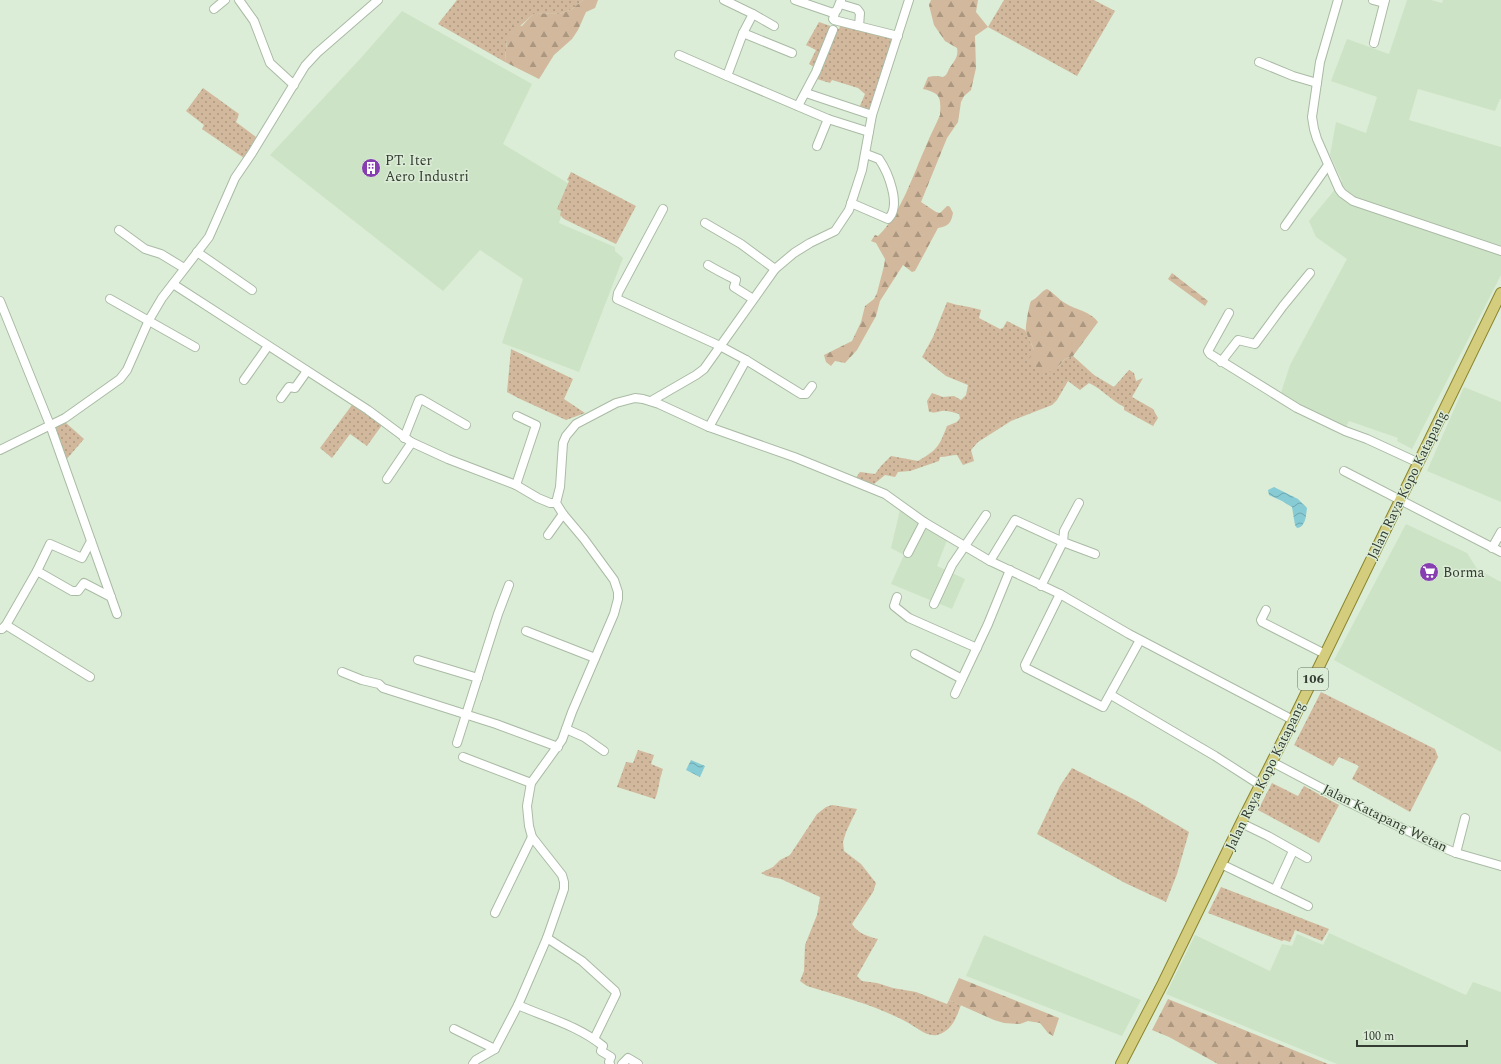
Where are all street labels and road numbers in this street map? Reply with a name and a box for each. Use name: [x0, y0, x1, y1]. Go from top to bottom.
street label: Jalan Raya Kopo Katapang: [1362, 407, 1452, 563]
road number: 106: [1298, 668, 1328, 690]
street label: Jalan Raya Kopo Katapang: [1220, 698, 1310, 854]
street label: Jalan Katapang Wetan: [1319, 779, 1451, 857]

